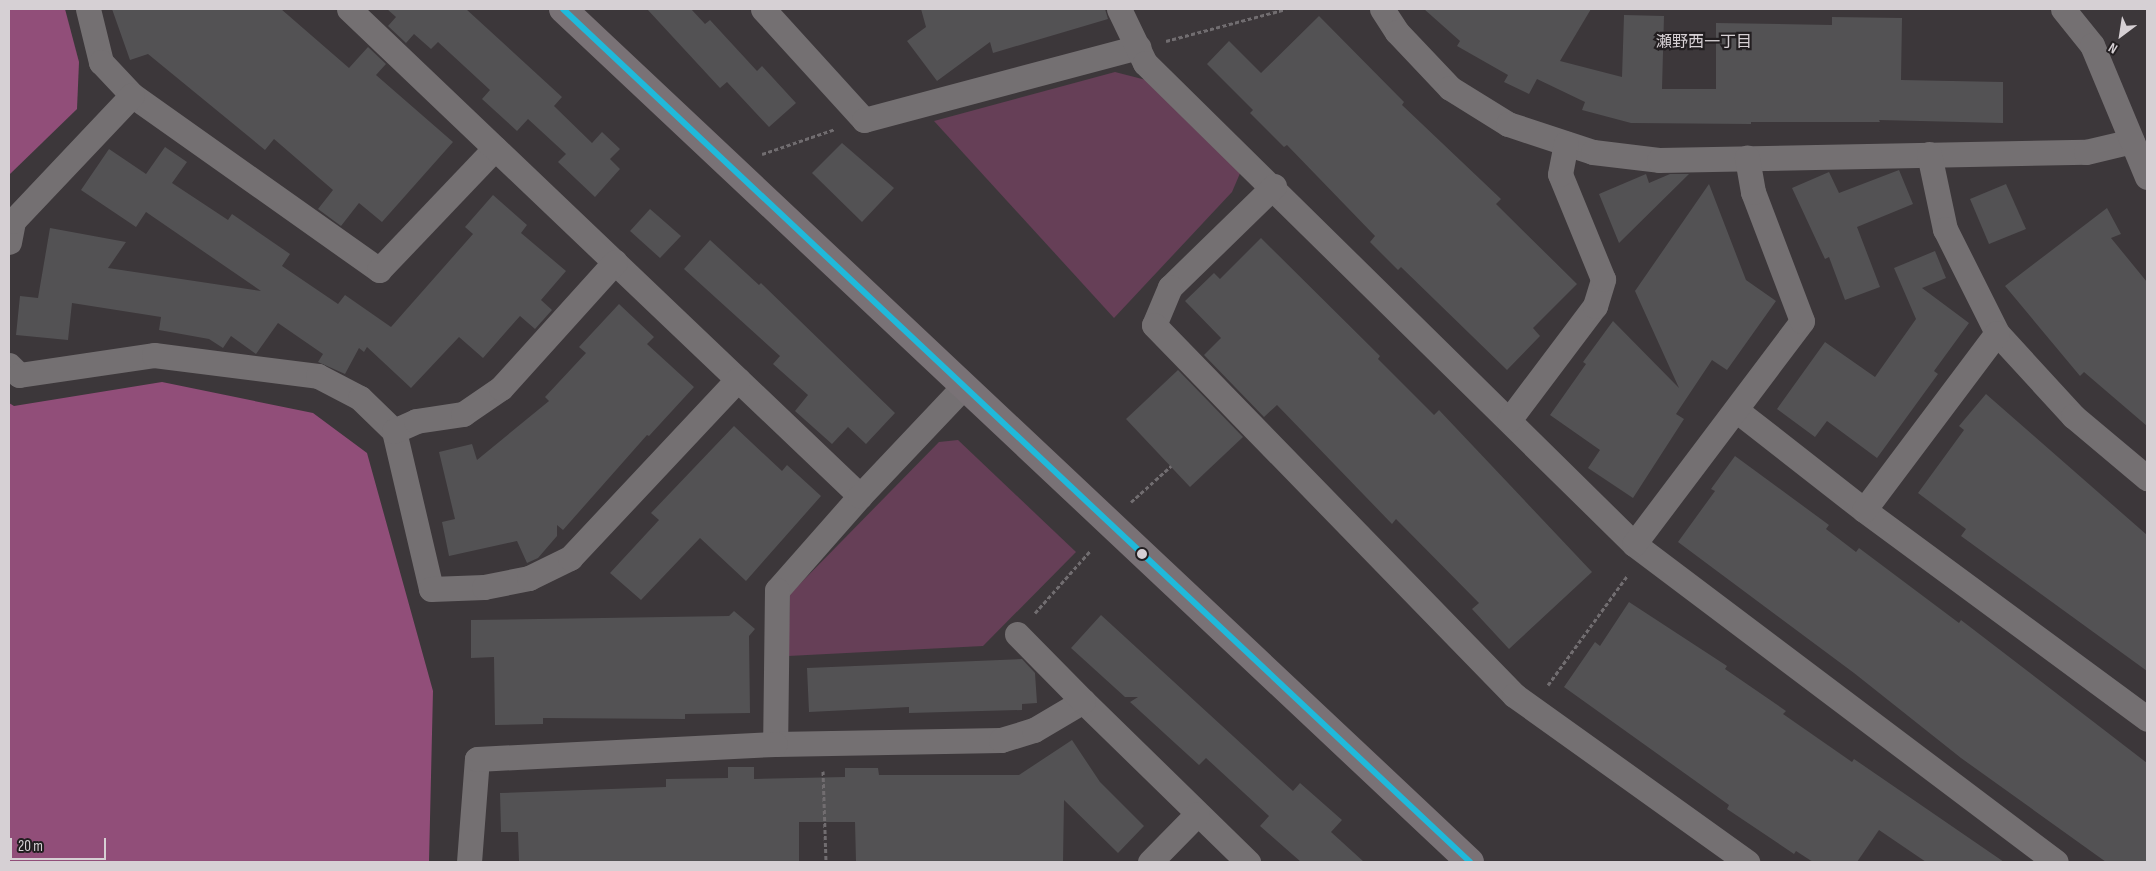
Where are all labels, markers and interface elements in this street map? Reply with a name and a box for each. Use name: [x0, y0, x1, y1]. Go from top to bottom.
north arrow: [2096, 10, 2146, 60]
district label: 瀬野西一丁目: [1656, 33, 1752, 53]
text: N: [2105, 39, 2121, 58]
unlabelled marker: [1137, 549, 1147, 559]
scale bar: [12, 828, 109, 860]
text: 20 m: [18, 837, 43, 856]

